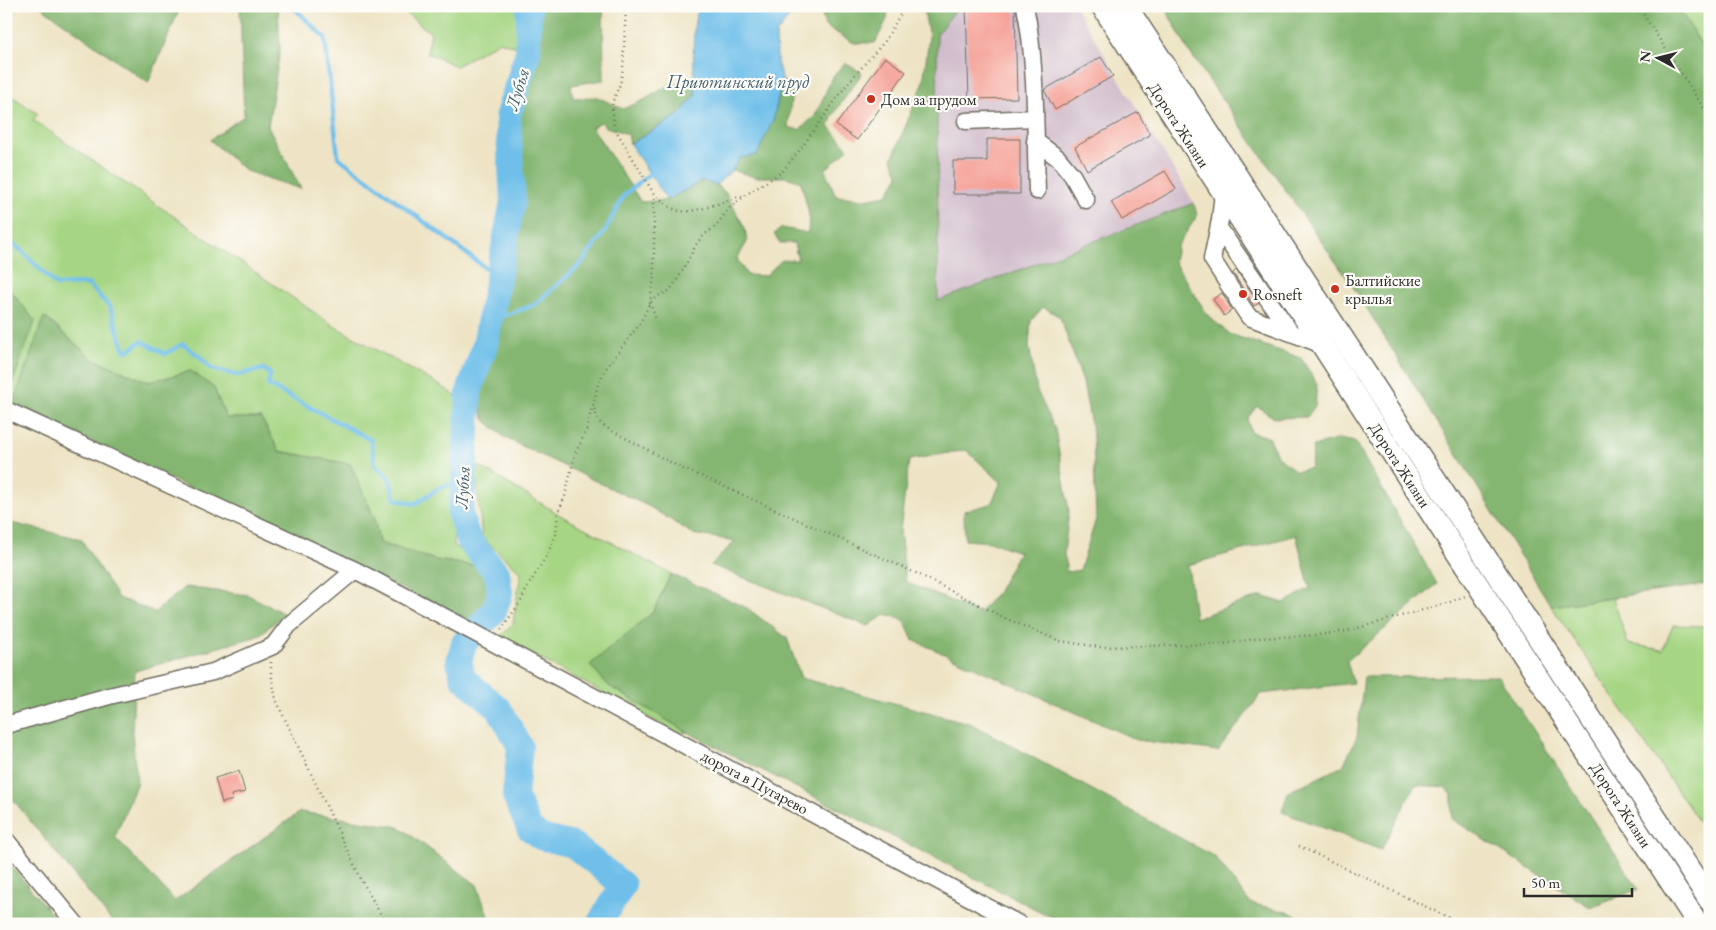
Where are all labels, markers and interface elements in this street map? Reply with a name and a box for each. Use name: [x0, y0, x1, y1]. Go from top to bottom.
north arrow: [1634, 32, 1684, 82]
text: N: [1635, 49, 1655, 63]
water label: Лубья: [499, 65, 535, 114]
water label: Приютинский пруд: [666, 70, 810, 94]
street label: Дорога Жизни: [1144, 78, 1215, 172]
place label: Дом за прудом: [881, 89, 977, 110]
marker: Дом за прудом: [865, 93, 877, 105]
place label: Балтийские крылья: [1345, 270, 1421, 309]
marker: Балтийские крылья: [1329, 283, 1341, 295]
place label: Rosneft: [1253, 284, 1302, 305]
marker: Rosneft: [1237, 288, 1249, 300]
street label: Дорога Жизни: [1365, 418, 1436, 512]
water label: Лубья: [449, 465, 476, 510]
street label: дорога в Пугарево: [698, 745, 812, 819]
street label: Дорога Жизни: [1586, 758, 1657, 852]
scale bar: [1524, 865, 1631, 897]
text: 50 m: [1531, 873, 1560, 892]

